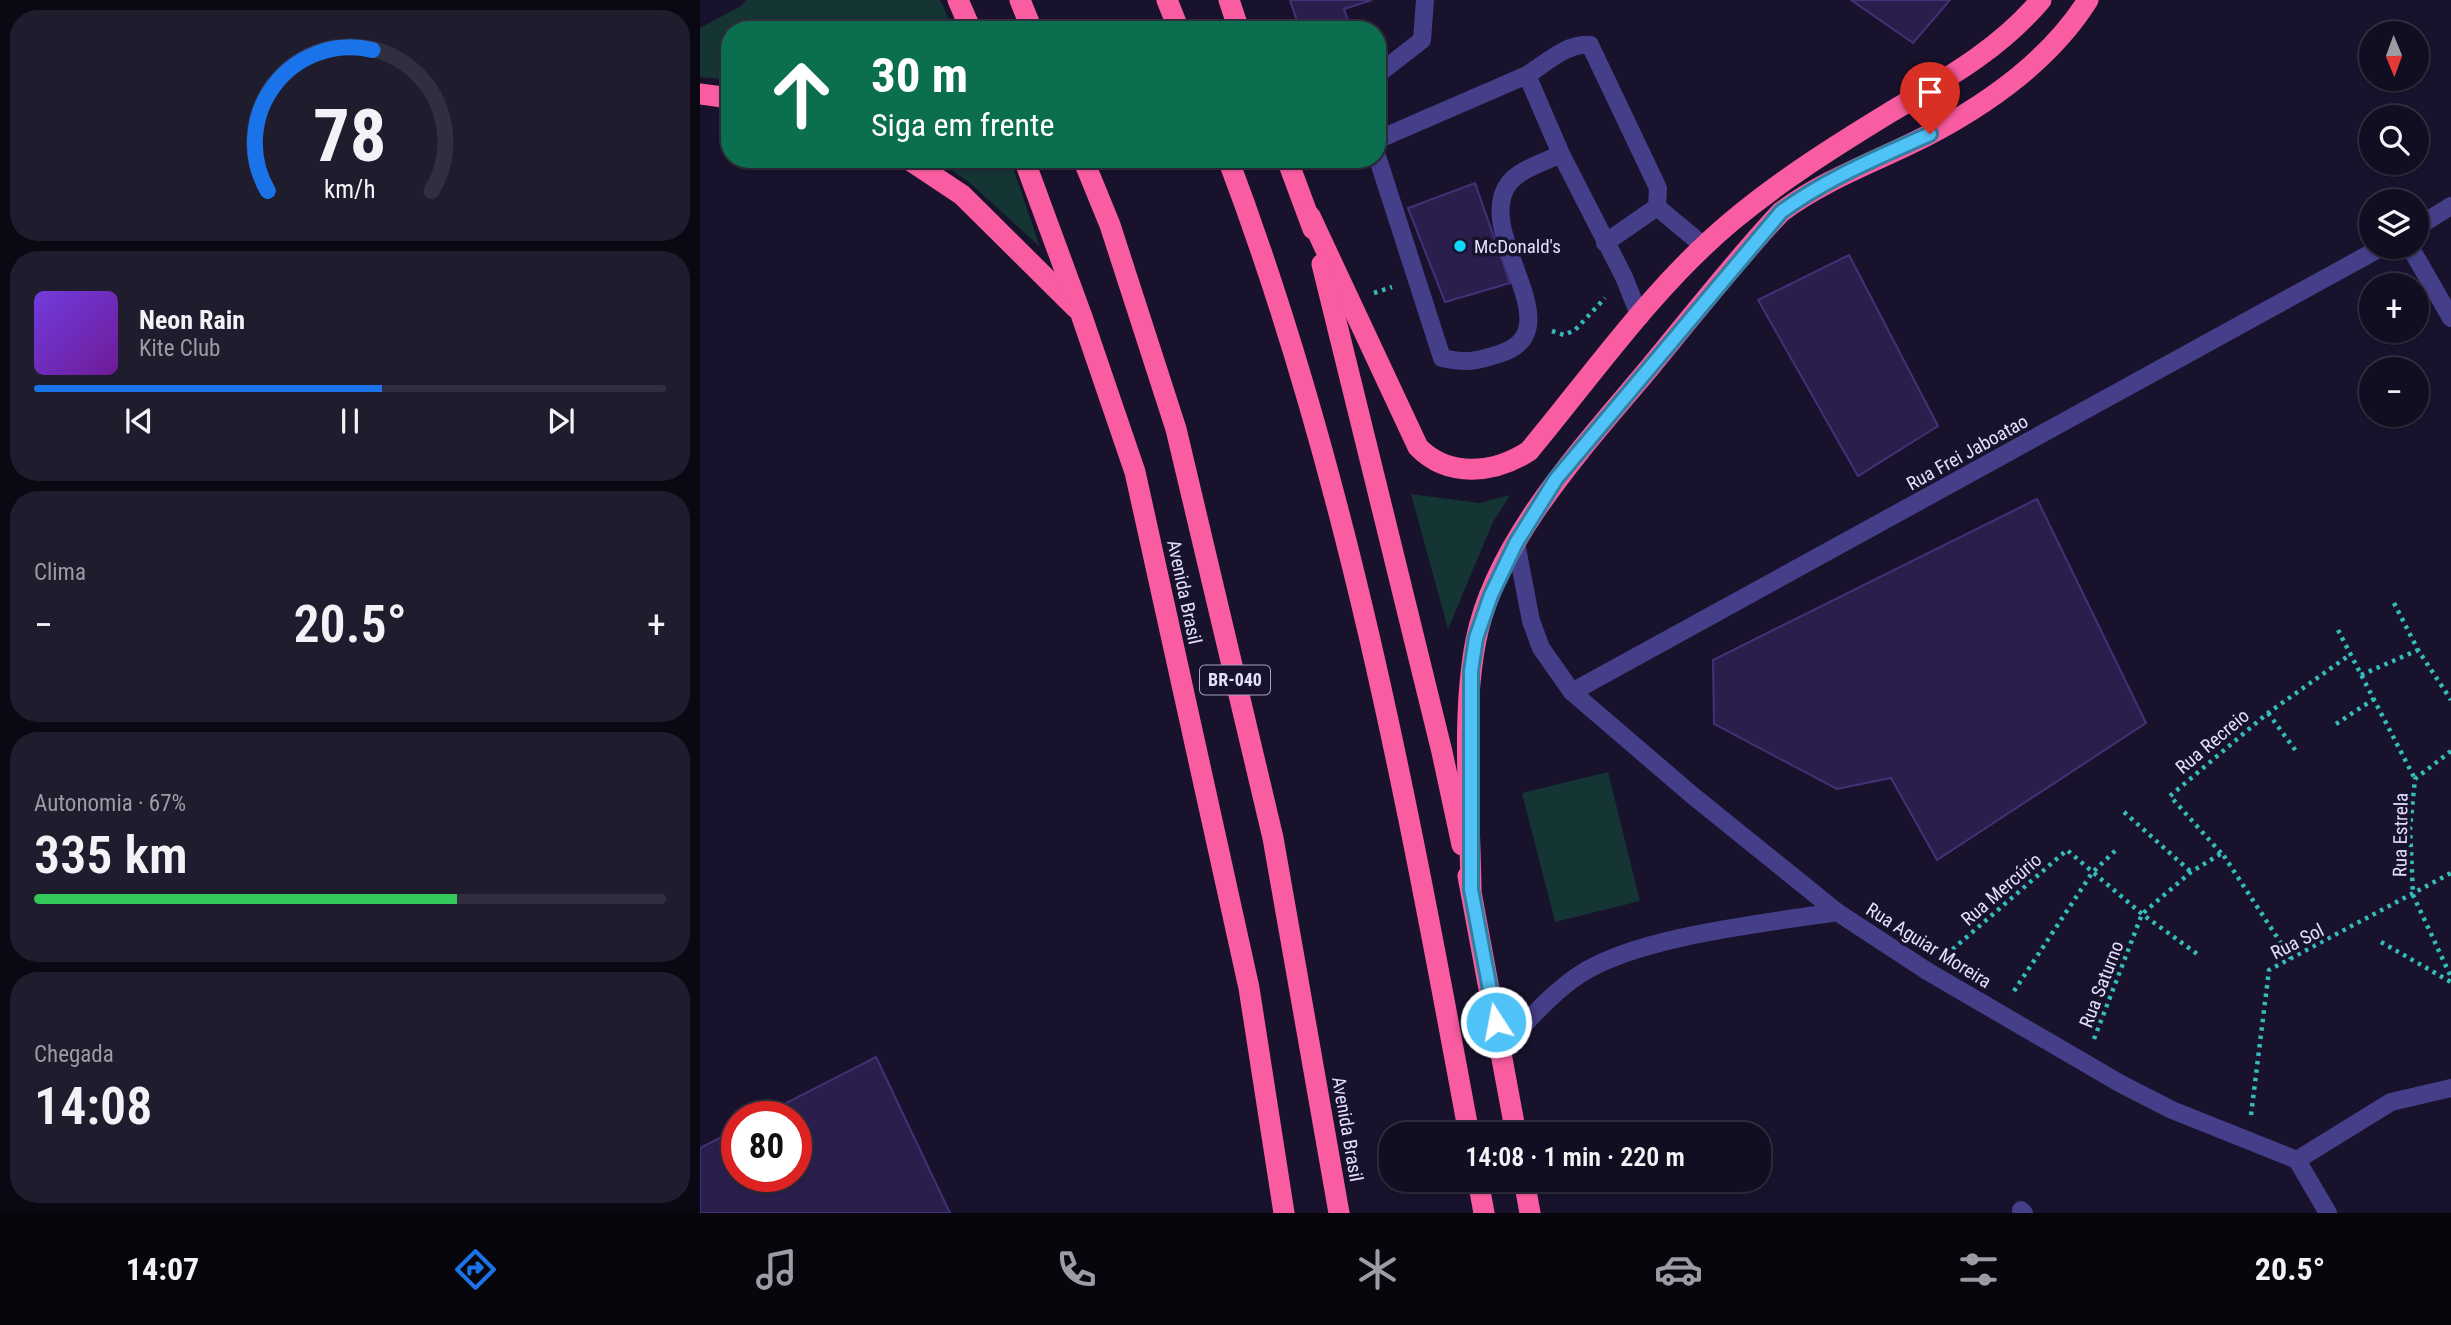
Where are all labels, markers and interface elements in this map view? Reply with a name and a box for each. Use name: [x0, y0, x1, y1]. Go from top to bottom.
north arrow: [2359, 21, 2429, 91]
map controls: [2359, 21, 2429, 427]
text: 30 m: [871, 47, 968, 104]
icon: ahead: [756, 49, 847, 140]
pin: [1900, 62, 1960, 134]
icon: arrive: [1911, 73, 1949, 111]
text: 78: [313, 94, 387, 180]
button: search: [2359, 105, 2429, 175]
text: Siga em frente: [871, 106, 1054, 144]
text: km/h: [324, 175, 376, 204]
button: layers: [2359, 189, 2429, 259]
place label: McDonald's: [1474, 235, 1561, 258]
marker: McDonald's: [1452, 238, 1468, 254]
button: +: [2359, 273, 2429, 343]
text: Neon Rain: [139, 305, 245, 335]
text: Kite Club: [139, 335, 220, 362]
button: −: [2359, 357, 2429, 427]
icon: previous: [120, 402, 158, 440]
icon: pause: [331, 402, 369, 440]
icon: next: [542, 402, 580, 440]
street label: Rua Frei Jaboatao: [1902, 410, 2032, 495]
street label: Avenida Brasil: [1162, 538, 1207, 646]
text: Clima: [34, 559, 86, 586]
text: 20.5°: [293, 594, 407, 655]
text: −: [34, 603, 53, 647]
text: +: [647, 603, 666, 647]
road number: BR-040: [1200, 666, 1270, 694]
street label: Rua Recreio: [2171, 704, 2254, 779]
text: Autonomia · 67%: [34, 790, 186, 817]
street label: Rua Estrela: [2388, 793, 2413, 877]
text: 335 km: [34, 825, 188, 886]
street label: Rua Mercúrio: [1956, 848, 2046, 931]
street label: Rua Aguiar Moreira: [1862, 898, 1996, 993]
street label: Rua Sol: [2267, 918, 2328, 965]
street label: Rua Saturno: [2074, 938, 2129, 1031]
position arrow: [1459, 985, 1533, 1059]
text: Chegada: [34, 1041, 114, 1068]
street label: Avenida Brasil: [1327, 1075, 1368, 1183]
text: 14:08: [34, 1076, 152, 1137]
speed limit sign: 80: [721, 1101, 812, 1192]
text: 14:08 · 1 min · 220 m: [1465, 1142, 1685, 1172]
icon: directions: [451, 1245, 500, 1294]
icon: music: [752, 1245, 801, 1294]
icon: phone: [1052, 1245, 1101, 1294]
icon: climate: [1353, 1245, 1402, 1294]
icon: car: [1654, 1245, 1703, 1294]
icon: filters: [1954, 1245, 2003, 1294]
text: 14:07: [126, 1250, 199, 1288]
text: 20.5°: [2255, 1250, 2325, 1288]

